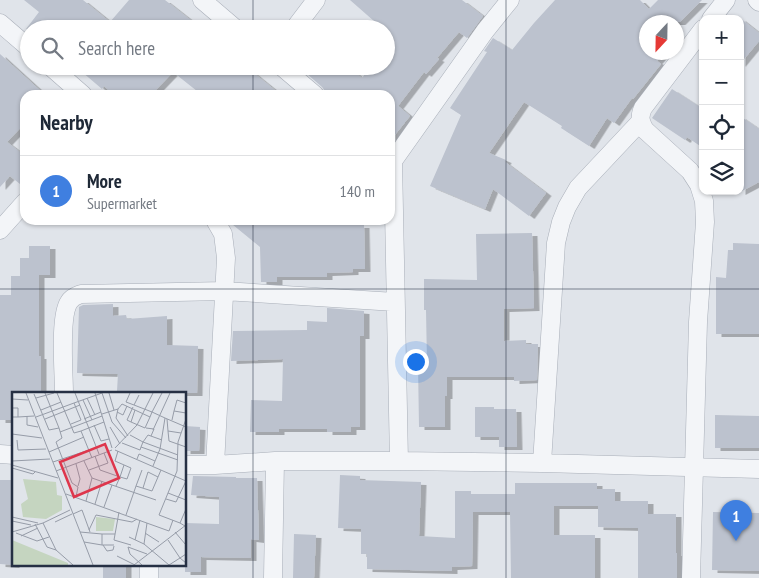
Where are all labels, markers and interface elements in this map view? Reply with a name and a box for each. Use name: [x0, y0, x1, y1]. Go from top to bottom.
north arrow: [639, 15, 684, 60]
map controls: [699, 15, 744, 195]
button: +: [699, 15, 744, 60]
search box: [20, 20, 395, 75]
icon: search: [38, 34, 66, 62]
text: Search here: [78, 36, 155, 60]
button: −: [699, 60, 744, 105]
button: locate: [699, 105, 744, 150]
text: Nearby: [40, 109, 93, 136]
button: layers: [699, 150, 744, 195]
text: More: [87, 169, 122, 193]
text: 1: [52, 181, 60, 201]
text: 140 m: [340, 181, 375, 201]
text: Supermarket: [87, 193, 157, 213]
your location: [403, 349, 429, 375]
inset map: [12, 392, 186, 566]
pin: 1: [720, 500, 752, 541]

